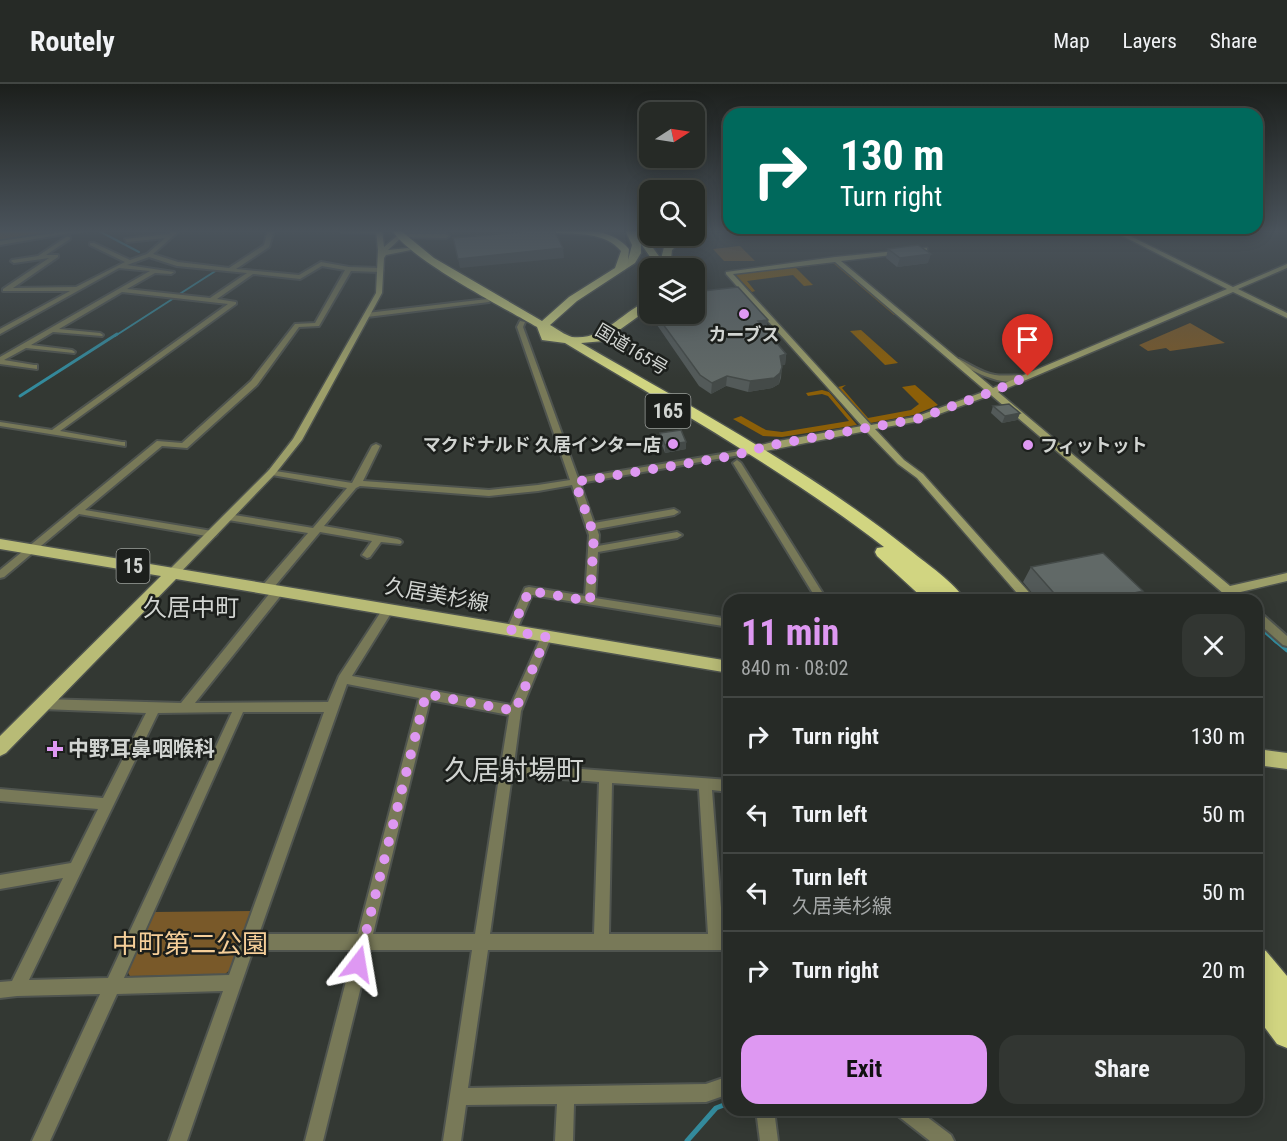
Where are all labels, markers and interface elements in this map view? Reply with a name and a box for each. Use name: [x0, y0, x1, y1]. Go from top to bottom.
text: Routely: [30, 25, 115, 58]
text: Map: [1053, 29, 1090, 53]
text: Layers: [1123, 29, 1177, 53]
text: Share: [1210, 29, 1257, 53]
north arrow: [639, 102, 705, 168]
map controls: [639, 102, 705, 324]
text: 130 m: [840, 131, 945, 180]
icon: right: [741, 132, 819, 210]
button: search: [639, 180, 705, 246]
text: Turn right: [840, 181, 942, 213]
button: layers: [639, 258, 705, 324]
marker: カーブス: [737, 307, 751, 321]
pin: [1002, 314, 1053, 376]
street label: 国道165号: [592, 319, 672, 379]
icon: arrive: [1011, 323, 1044, 356]
place label: カーブス: [709, 324, 779, 345]
road number: 165: [646, 394, 690, 428]
place label: マクドナルド 久居インター店: [423, 434, 661, 455]
place label: フィットット: [1040, 435, 1148, 456]
marker: マクドナルド 久居インター店: [666, 437, 680, 451]
marker: フィットット: [1021, 438, 1035, 452]
road number: 15: [116, 549, 150, 583]
street label: 久居美杉線: [383, 574, 491, 616]
district label: 久居中町: [143, 594, 239, 622]
text: 11 min: [741, 612, 839, 654]
button: close: [1182, 614, 1245, 677]
text: 840 m · 08:02: [741, 656, 848, 680]
icon: right: [741, 720, 774, 753]
text: Turn right: [792, 724, 879, 749]
text: 130 m: [1191, 724, 1245, 749]
place label: 中野耳鼻咽喉科: [68, 737, 215, 761]
marker: 中野耳鼻咽喉科: [46, 740, 64, 758]
district label: 久居射場町: [444, 754, 584, 787]
icon: left: [741, 798, 774, 831]
text: Turn left: [792, 802, 867, 827]
text: 50 m: [1202, 802, 1245, 827]
text: Turn left: [792, 865, 867, 890]
icon: left: [741, 876, 774, 909]
text: 50 m: [1202, 880, 1245, 905]
text: 久居美杉線: [792, 894, 892, 918]
park label: 中町第二公園: [112, 929, 268, 959]
position arrow: [326, 932, 390, 996]
icon: right: [741, 954, 774, 987]
text: Turn right: [792, 958, 879, 983]
text: 20 m: [1202, 958, 1245, 983]
button: Exit: [741, 1035, 987, 1104]
button: Share: [999, 1035, 1245, 1104]

